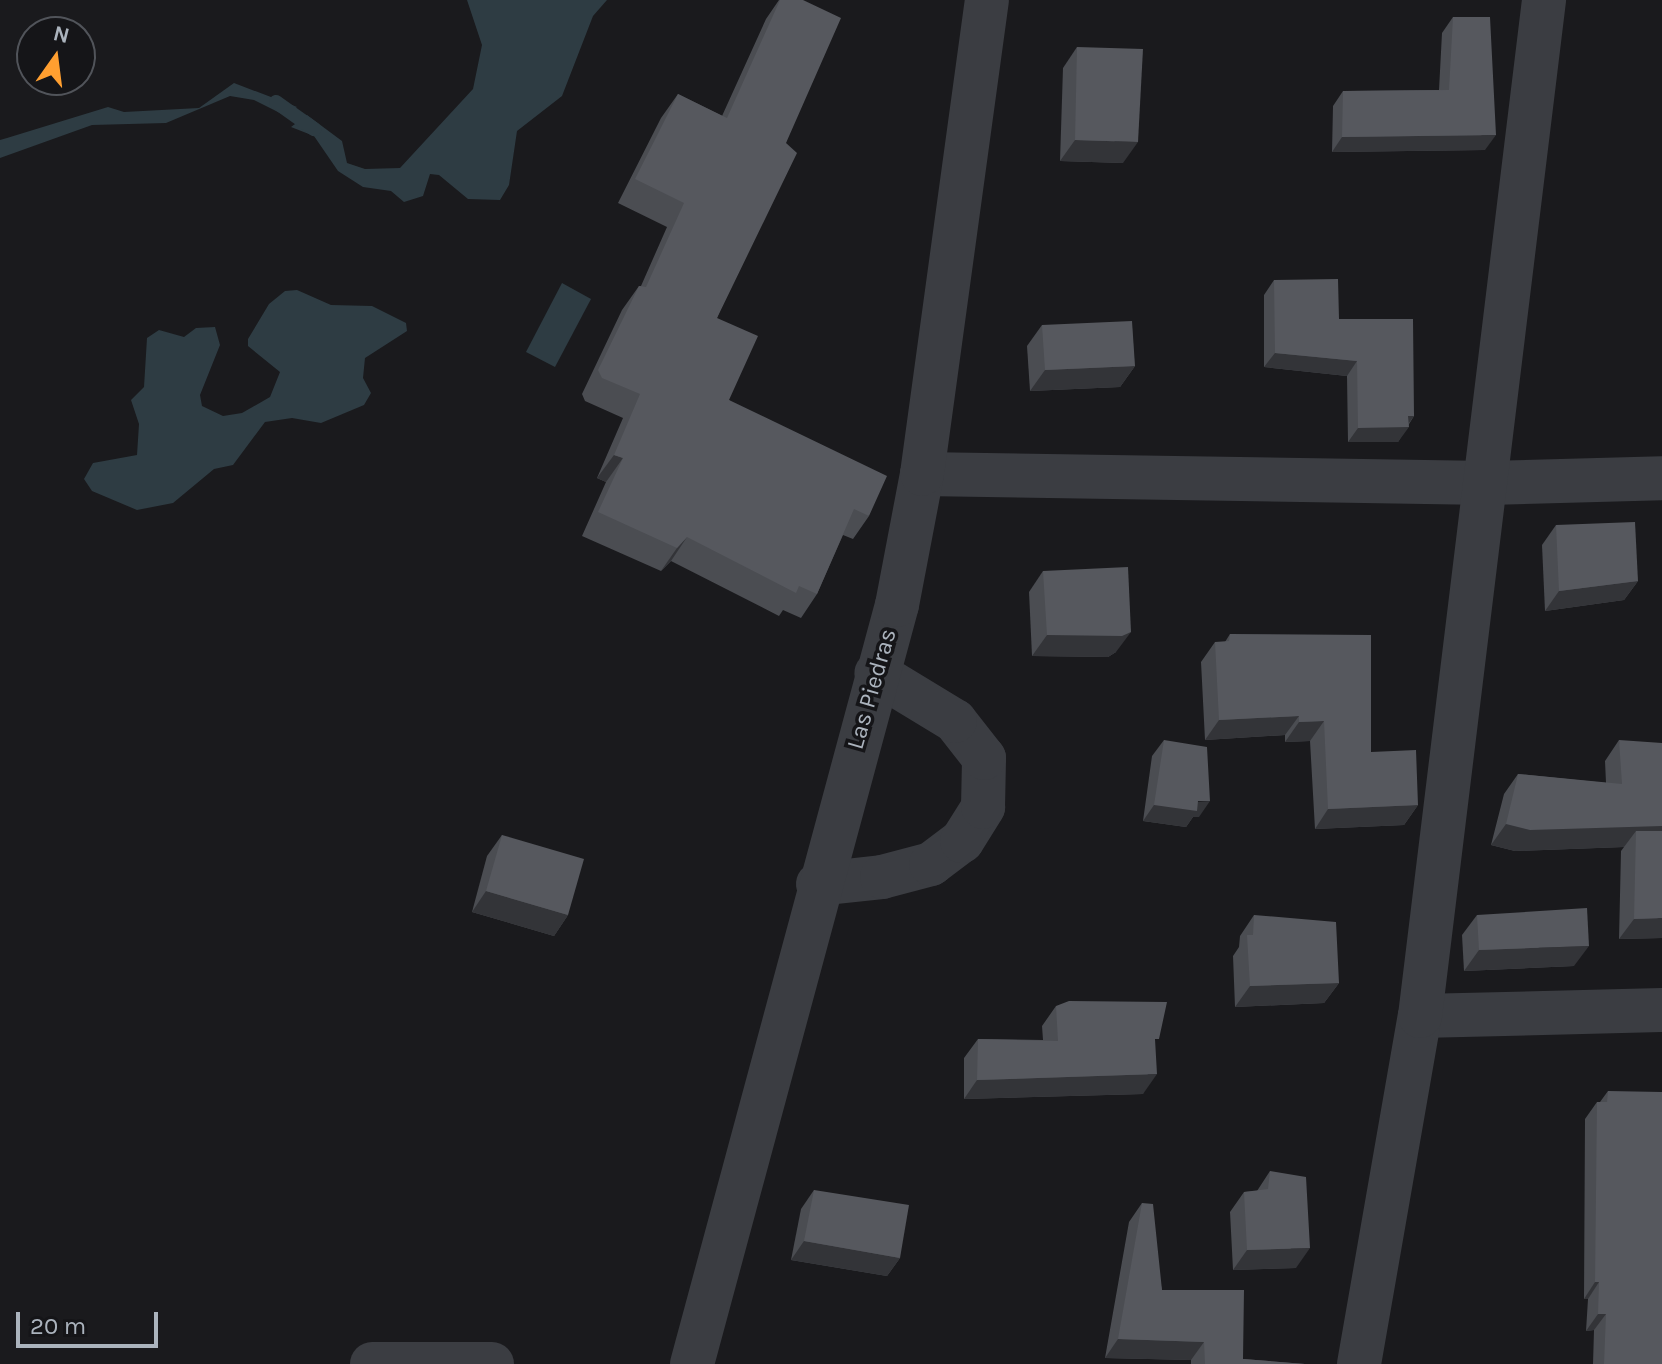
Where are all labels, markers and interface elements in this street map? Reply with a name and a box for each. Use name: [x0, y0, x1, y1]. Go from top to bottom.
north arrow: [16, 16, 96, 96]
text: N: [51, 20, 72, 49]
street label: Las Piedras: [841, 625, 903, 753]
scale bar: [20, 1296, 162, 1346]
text: 20 m: [30, 1312, 86, 1340]

